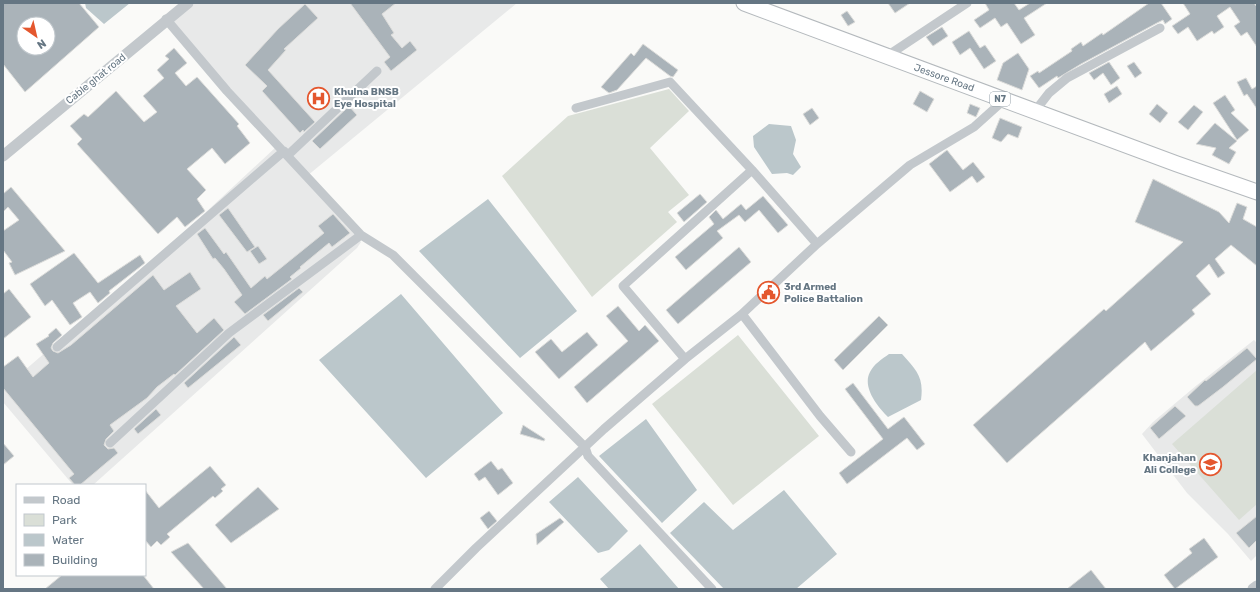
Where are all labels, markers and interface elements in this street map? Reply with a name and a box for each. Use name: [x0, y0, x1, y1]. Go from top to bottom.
north arrow: [16, 16, 56, 56]
text: N: [34, 36, 48, 52]
street label: Cable ghat road: [64, 51, 128, 107]
street label: Jessore Road: [912, 62, 976, 94]
hospital icon: Khulna BNSB Eye Hospital: [306, 85, 332, 111]
place label: Khulna BNSB Eye Hospital: [334, 86, 399, 110]
road number: N7: [990, 92, 1010, 106]
public building icon: 3rd Armed Police Battalion: [756, 280, 782, 306]
place label: 3rd Armed Police Battalion: [784, 281, 863, 305]
school or university icon: Khanjahan Ali College: [1198, 451, 1224, 477]
place label: Khanjahan Ali College: [1143, 452, 1196, 476]
legend: [16, 484, 146, 576]
text: Road: [52, 493, 80, 507]
text: Park: [52, 513, 78, 527]
text: Water: [52, 533, 84, 547]
text: Building: [52, 553, 98, 567]

